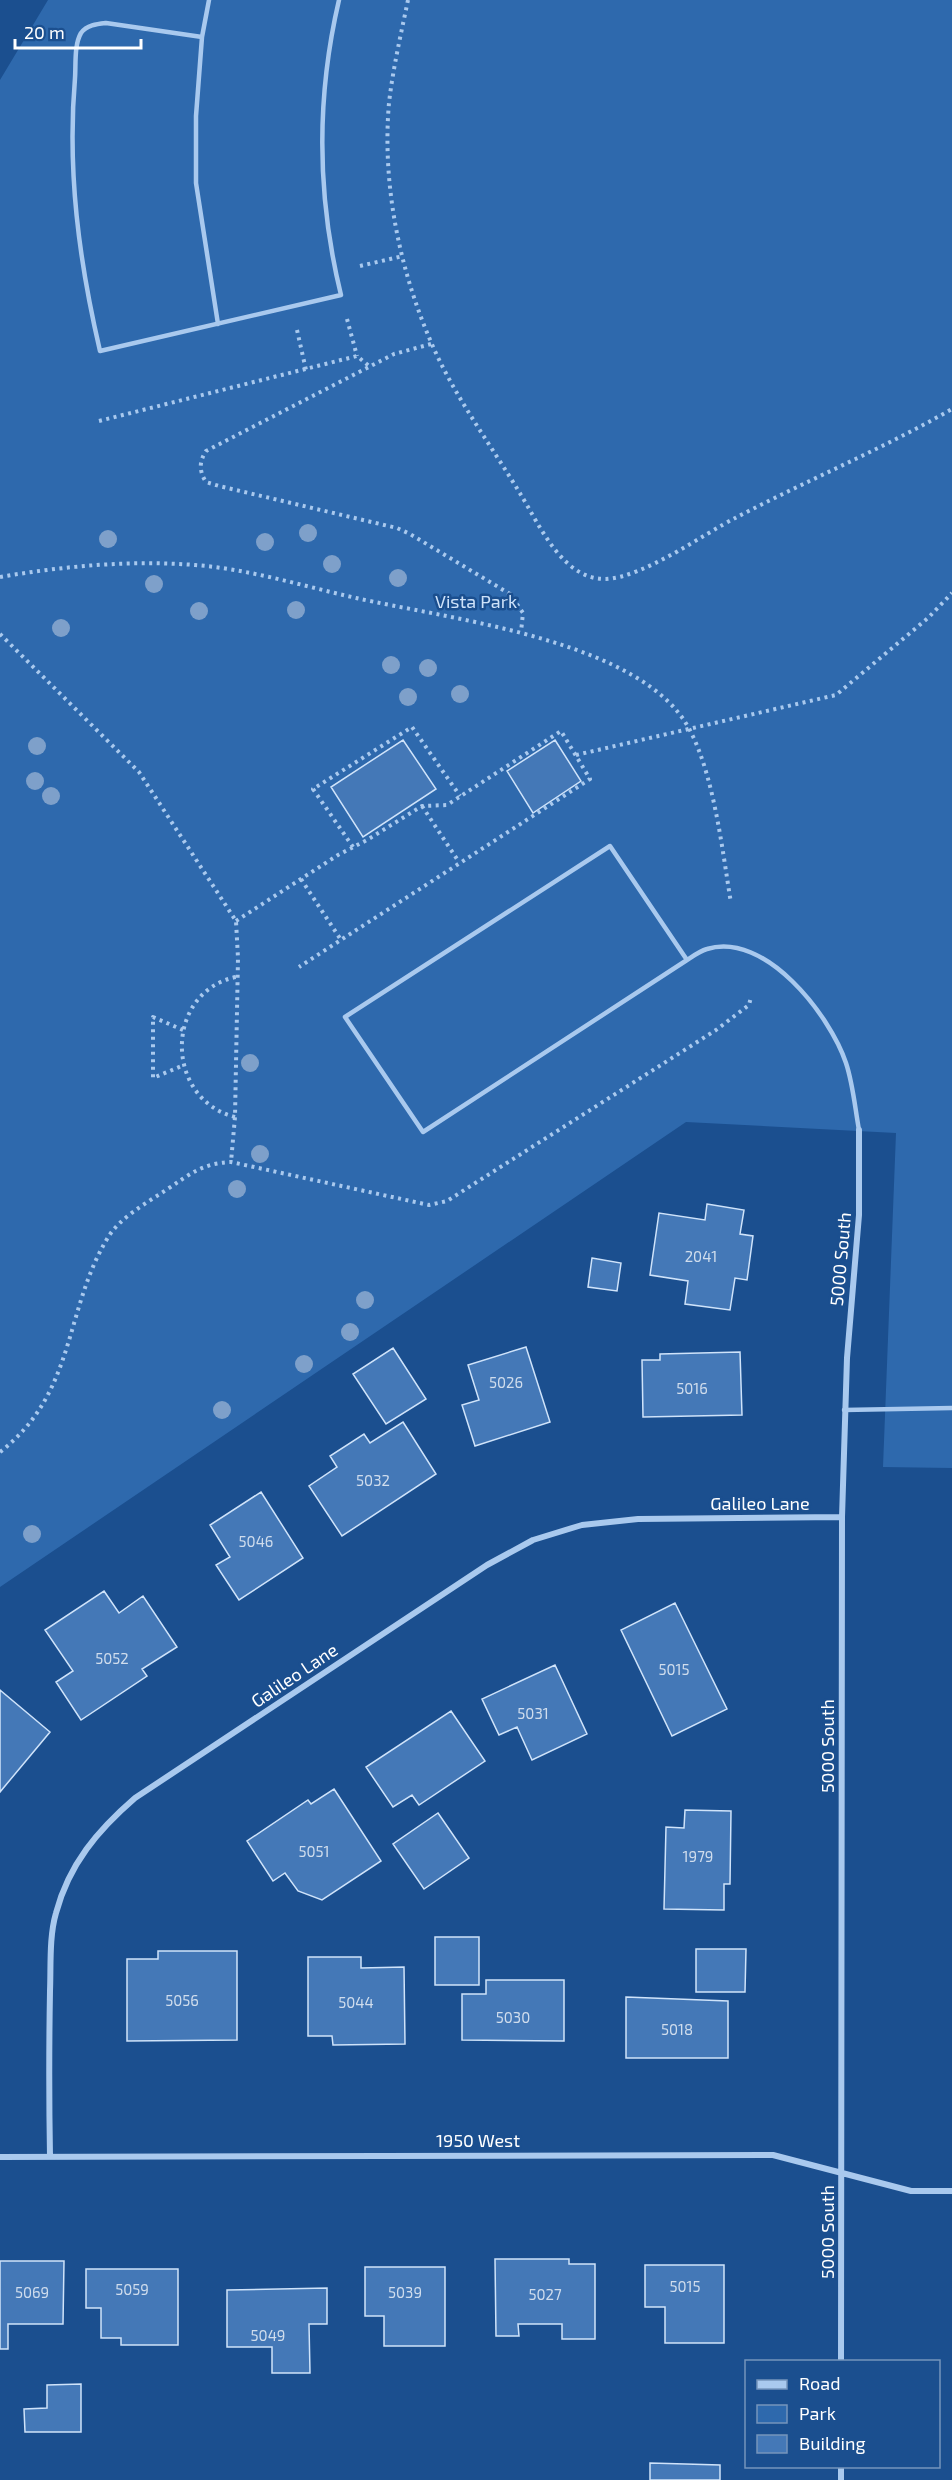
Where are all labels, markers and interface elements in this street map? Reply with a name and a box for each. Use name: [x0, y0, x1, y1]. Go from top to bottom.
scale bar: [15, 12, 141, 50]
text: 20 m: [24, 21, 65, 43]
park label: Vista Park: [435, 590, 517, 612]
street label: 5000 South: [825, 1211, 855, 1307]
house number: 2041: [685, 1247, 717, 1265]
house number: 5026: [489, 1373, 523, 1391]
house number: 5016: [676, 1379, 708, 1397]
house number: 5032: [356, 1471, 390, 1489]
street label: Galileo Lane: [710, 1492, 810, 1514]
house number: 5046: [239, 1532, 273, 1550]
street label: Galileo Lane: [247, 1638, 341, 1712]
house number: 5052: [95, 1649, 129, 1667]
house number: 5015: [658, 1660, 690, 1678]
street label: 5000 South: [816, 1699, 838, 1793]
house number: 5031: [517, 1704, 549, 1722]
house number: 5051: [298, 1842, 330, 1860]
house number: 1979: [683, 1847, 713, 1865]
house number: 5056: [165, 1991, 199, 2009]
house number: 5044: [338, 1993, 374, 2011]
house number: 5030: [496, 2008, 530, 2026]
house number: 5018: [661, 2020, 693, 2038]
street label: 1950 West: [436, 2129, 520, 2151]
street label: 5000 South: [816, 2185, 838, 2279]
house number: 5015: [669, 2277, 701, 2295]
house number: 5059: [115, 2280, 149, 2298]
house number: 5069: [15, 2283, 49, 2301]
house number: 5039: [388, 2283, 422, 2301]
house number: 5027: [528, 2285, 562, 2303]
house number: 5049: [251, 2326, 285, 2344]
legend: [745, 2360, 940, 2468]
text: Road: [799, 2372, 840, 2394]
text: Park: [799, 2402, 836, 2424]
text: Building: [799, 2432, 866, 2454]

